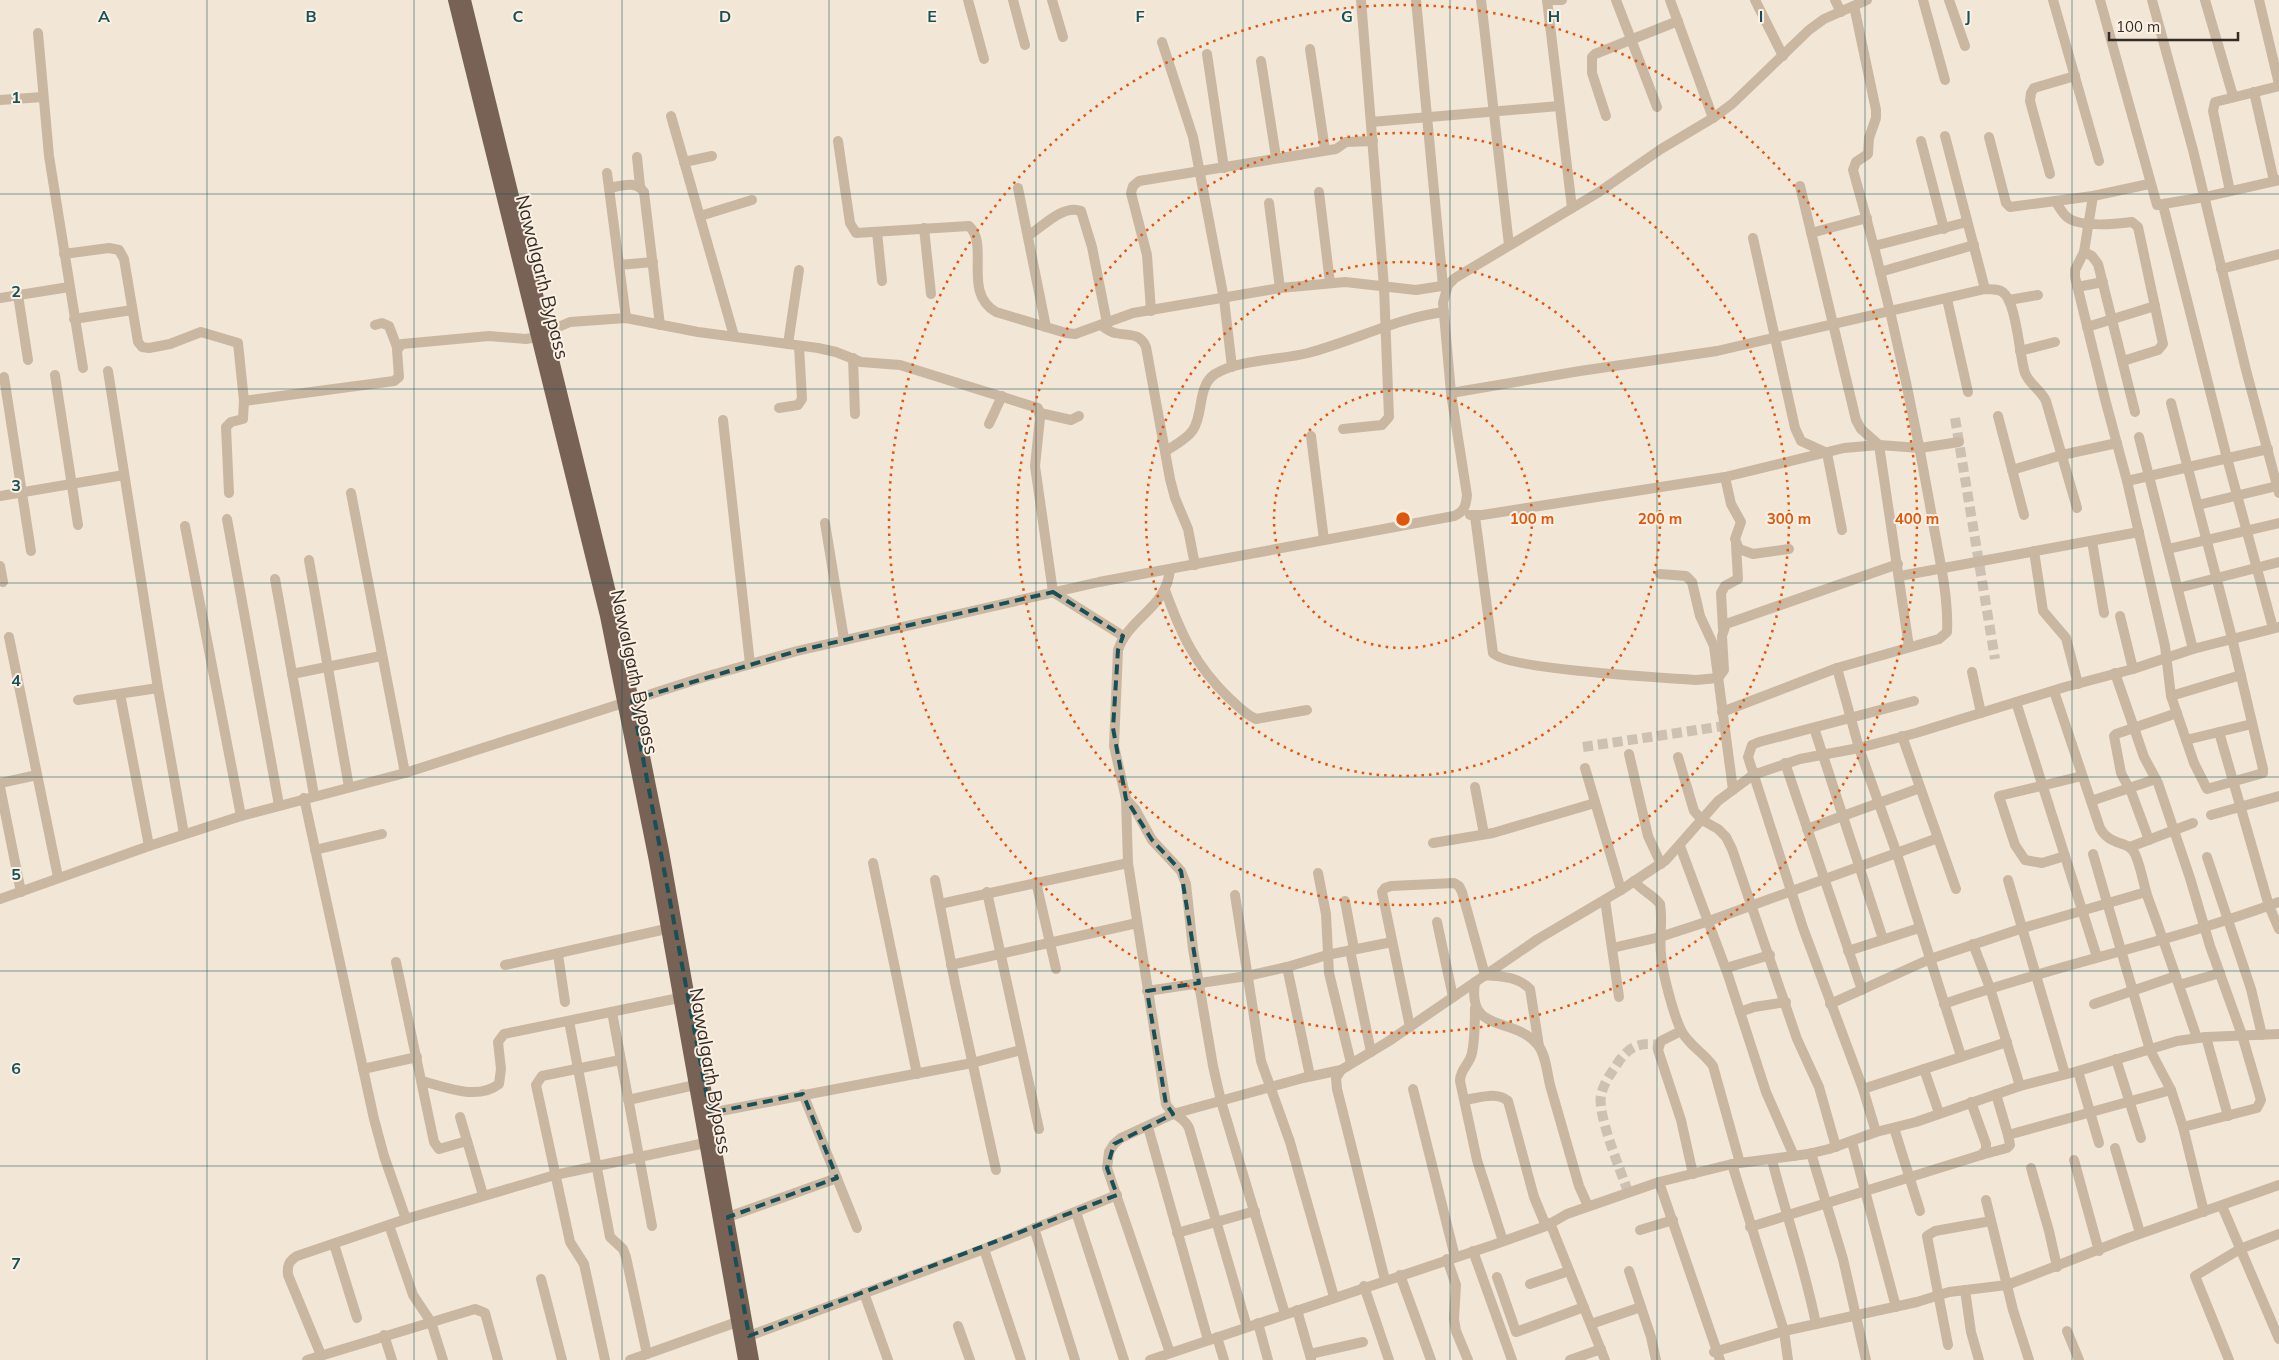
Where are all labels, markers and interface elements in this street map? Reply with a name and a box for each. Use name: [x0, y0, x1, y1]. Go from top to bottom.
text: A: [98, 6, 110, 26]
text: B: [305, 6, 317, 26]
text: C: [513, 6, 524, 26]
text: D: [719, 6, 731, 26]
text: E: [927, 6, 937, 26]
text: F: [1135, 6, 1145, 26]
text: G: [1341, 6, 1353, 26]
text: H: [1548, 6, 1560, 26]
text: I: [1759, 6, 1763, 26]
text: J: [1965, 6, 1971, 26]
scale bar: [2109, 10, 2238, 42]
text: 100 m: [2116, 17, 2160, 36]
text: 1: [11, 87, 21, 107]
street label: Nawalgarh Bypass: [511, 192, 575, 362]
text: 2: [11, 281, 21, 301]
text: 3: [11, 475, 21, 495]
text: 100 m: [1510, 509, 1554, 528]
text: 200 m: [1638, 509, 1682, 528]
text: 300 m: [1767, 509, 1811, 528]
text: 400 m: [1895, 509, 1939, 528]
centre of rings: [1394, 510, 1412, 528]
street label: Nawalgarh Bypass: [606, 587, 664, 757]
text: 4: [11, 670, 21, 690]
text: 5: [11, 864, 21, 884]
street label: Nawalgarh Bypass: [685, 986, 737, 1156]
text: 6: [11, 1058, 21, 1078]
text: 7: [11, 1253, 21, 1273]

